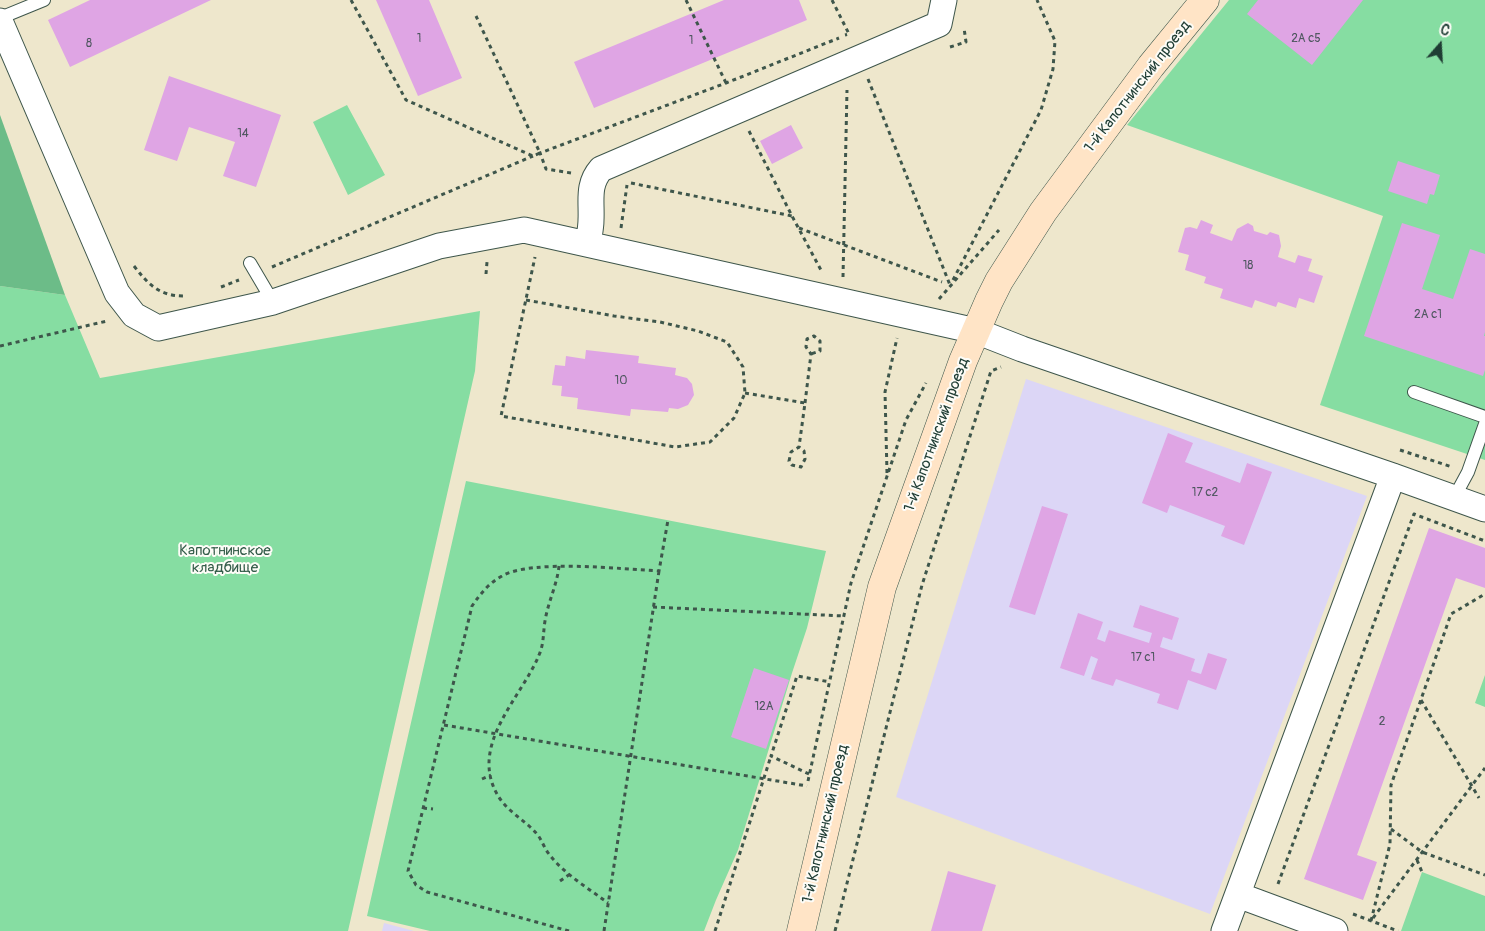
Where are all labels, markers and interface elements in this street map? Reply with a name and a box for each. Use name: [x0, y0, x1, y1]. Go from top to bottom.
street label: 1-й Капотнинский проезд: [1081, 18, 1195, 156]
north arrow: [1415, 20, 1465, 70]
text: С: [1438, 21, 1452, 40]
house number: 1: [417, 32, 421, 46]
house number: 2А с5: [1291, 32, 1321, 46]
house number: 1: [689, 34, 693, 48]
house number: 8: [86, 37, 92, 51]
house number: 14: [237, 127, 249, 141]
house number: 18: [1243, 259, 1253, 273]
house number: 2А с1: [1414, 308, 1442, 322]
street label: 1-й Капотнинский проезд: [901, 356, 973, 514]
house number: 10: [615, 374, 627, 388]
house number: 17 с2: [1192, 486, 1218, 500]
park label: Капотнинское кладбище: [179, 542, 271, 577]
house number: 17 с1: [1131, 651, 1155, 665]
house number: 12А: [754, 700, 774, 714]
house number: 2: [1379, 715, 1385, 729]
street label: 1-й Капотнинский проезд: [799, 743, 853, 905]

